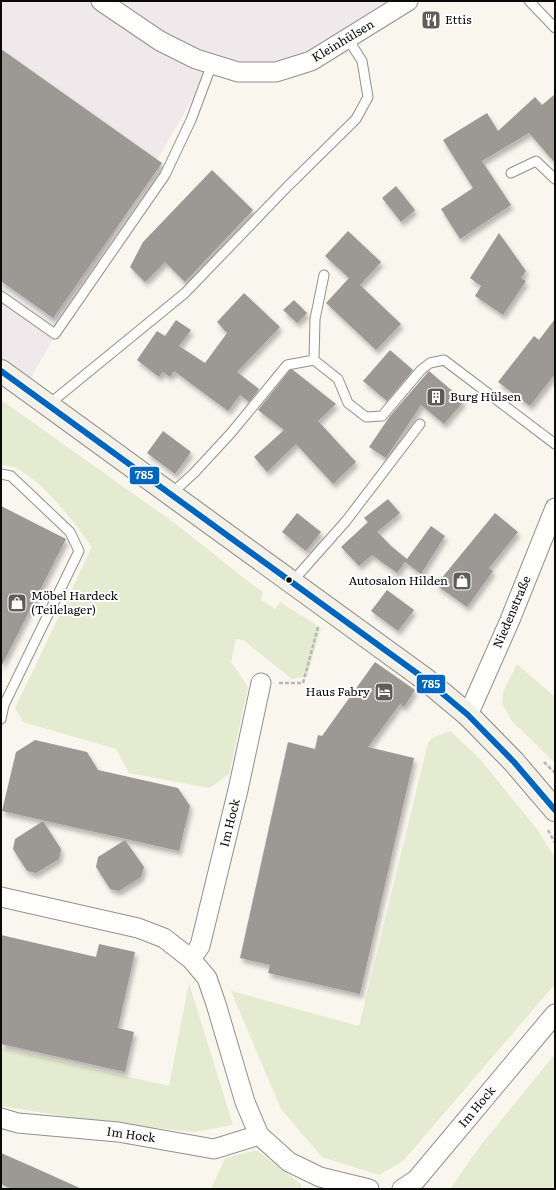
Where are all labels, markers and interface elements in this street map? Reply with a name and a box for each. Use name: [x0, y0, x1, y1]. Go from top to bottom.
restaurant icon: Ettis: [420, 9, 442, 31]
place label: Ettis: [445, 10, 472, 28]
street label: Kleinhülsen: [308, 14, 377, 66]
building icon: Burg Hülsen: [425, 386, 447, 408]
place label: Burg Hülsen: [450, 387, 521, 405]
line badge: 785: [129, 466, 160, 485]
text: 785: [135, 466, 153, 482]
shop icon: Autosalon Hilden: [451, 570, 473, 592]
place label: Autosalon Hilden: [348, 571, 448, 589]
street label: Niedenstraße: [488, 572, 534, 651]
unlabelled marker: [284, 575, 294, 585]
place label: Möbel Hardeck (Teilelager): [31, 586, 119, 618]
shop icon: Möbel Hardeck (Teilelager): [6, 592, 28, 614]
line badge: 785: [416, 674, 446, 694]
text: 785: [422, 675, 440, 691]
hotel icon: Haus Fabry: [373, 681, 395, 703]
place label: Haus Fabry: [306, 682, 370, 700]
street label: Im Hock: [214, 796, 244, 849]
street label: Im Hock: [454, 1081, 499, 1131]
street label: Im Hock: [106, 1122, 157, 1146]

